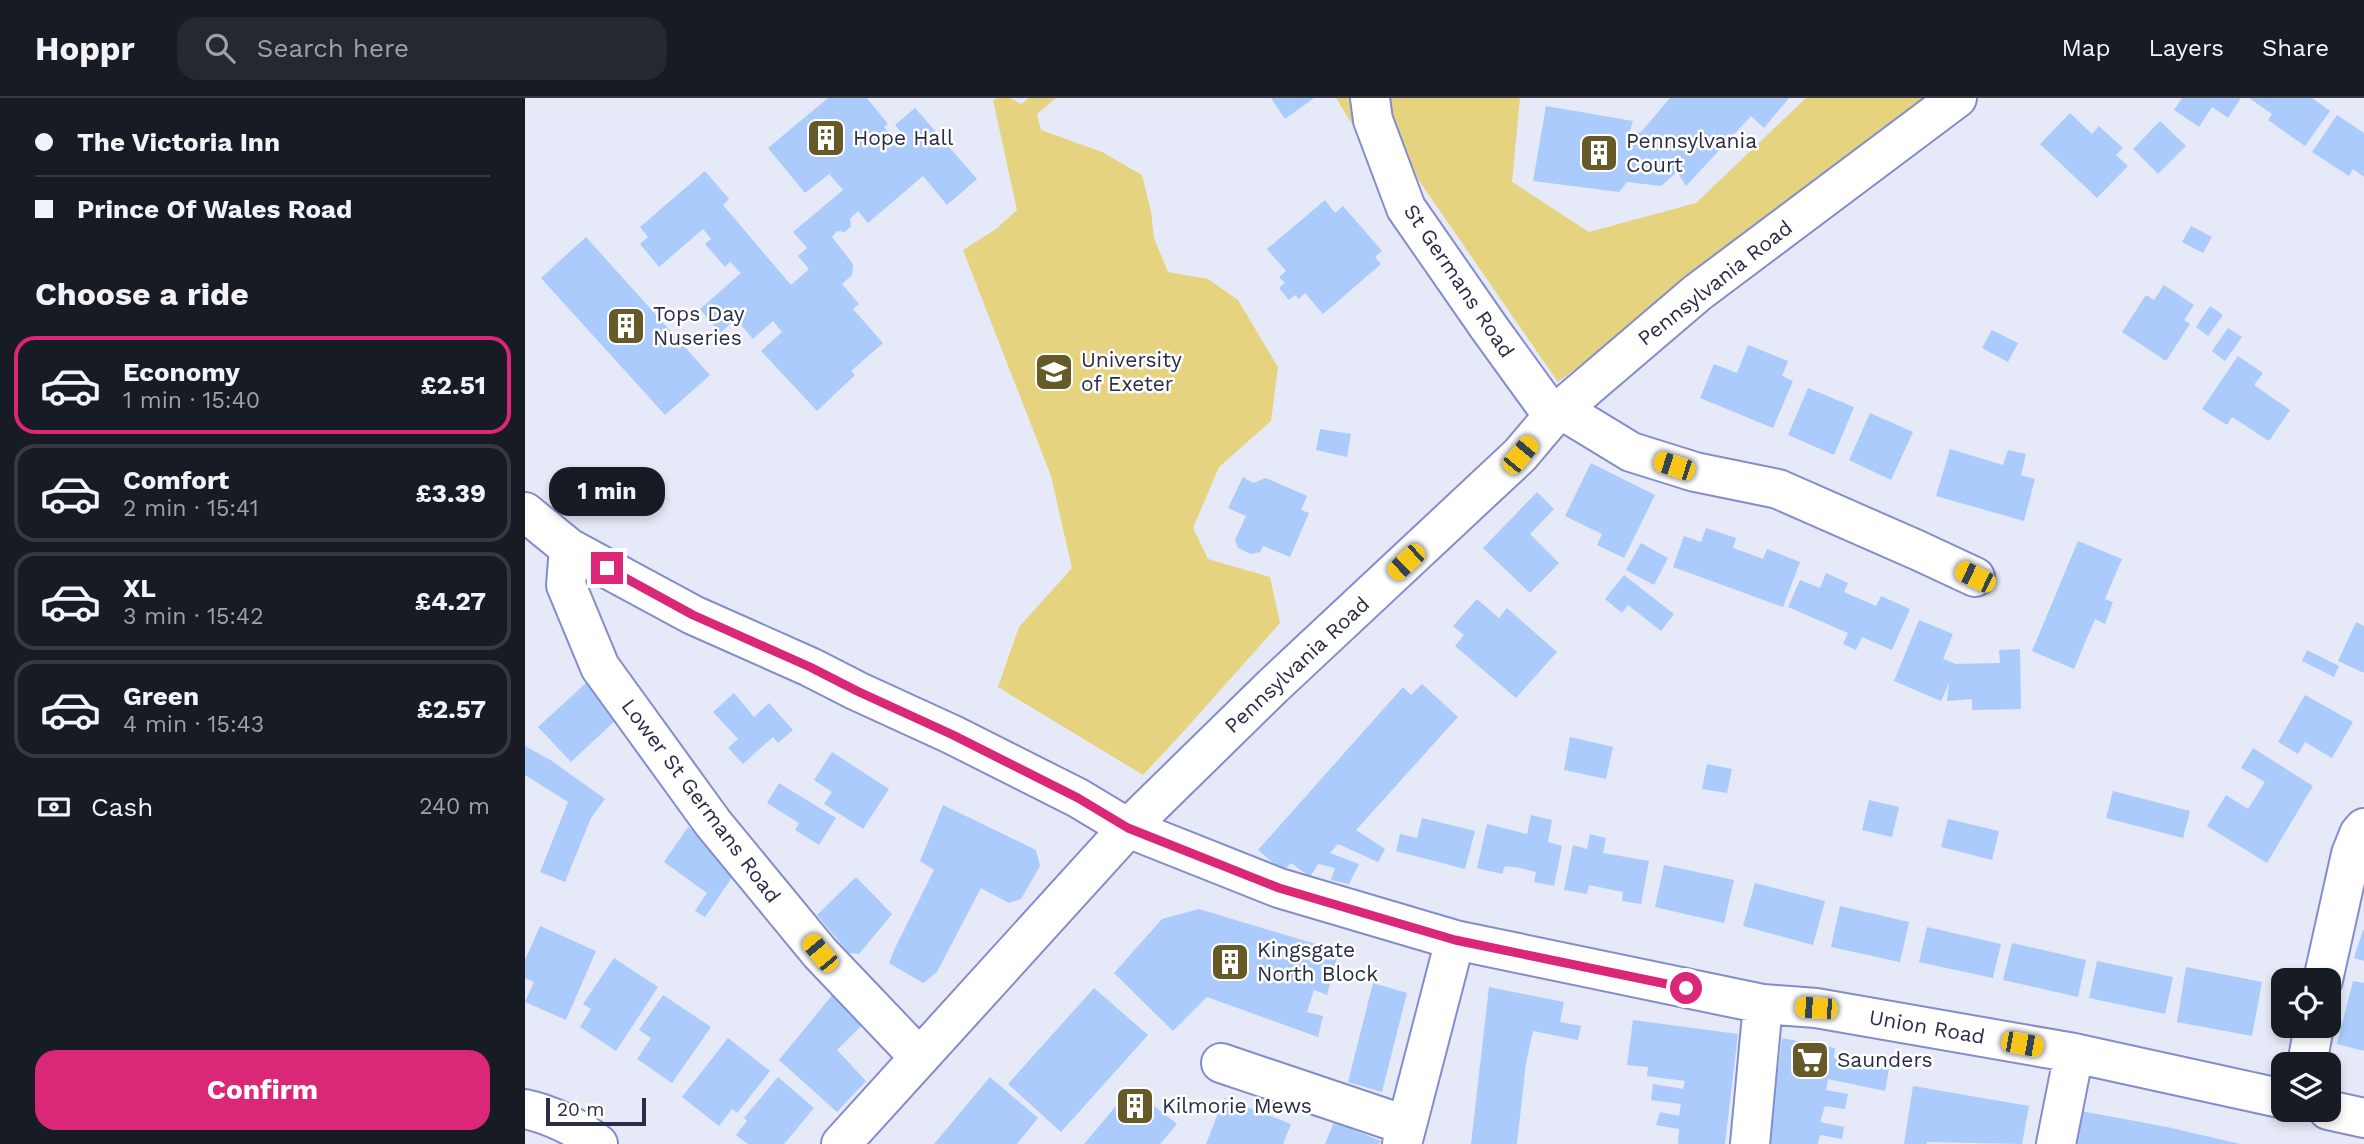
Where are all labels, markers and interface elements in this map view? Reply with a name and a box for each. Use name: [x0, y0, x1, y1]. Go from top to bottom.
search box: [177, 17, 667, 80]
text: Hoppr: [35, 29, 135, 68]
icon: search: [201, 29, 239, 67]
text: Search here: [257, 33, 409, 63]
text: Map: [2062, 34, 2110, 62]
text: Layers: [2148, 34, 2224, 62]
text: Share: [2262, 34, 2329, 62]
building icon: Hope Hall: [805, 117, 847, 159]
place label: Hope Hall: [853, 125, 954, 150]
text: The Victoria Inn: [77, 127, 280, 157]
place label: Pennsylvania Court: [1626, 128, 1757, 177]
building icon: Pennsylvania Court: [1578, 132, 1620, 174]
text: Prince Of Wales Road: [77, 194, 352, 224]
street label: St Germans Road: [1399, 199, 1520, 362]
street label: Pennsylvania Road: [1633, 215, 1797, 351]
text: Choose a ride: [35, 275, 249, 313]
place label: Tops Day Nuseries: [653, 301, 745, 350]
building icon: Tops Day Nuseries: [605, 305, 647, 347]
place label: University of Exeter: [1081, 347, 1182, 396]
school or university icon: University of Exeter: [1033, 351, 1075, 393]
icon: car: [39, 354, 102, 417]
text: Economy: [123, 357, 240, 387]
text: £2.51: [420, 370, 486, 400]
text: 1 min · 15:40: [123, 387, 260, 414]
car: [1499, 432, 1542, 478]
car: [1651, 450, 1698, 482]
icon: car: [39, 462, 102, 525]
text: Comfort: [123, 465, 229, 495]
callout: 1 min: [549, 466, 665, 516]
text: £3.39: [415, 478, 486, 508]
text: 1 min: [577, 478, 637, 505]
text: 2 min · 15:41: [123, 495, 259, 522]
car: [1384, 540, 1429, 584]
route end: [591, 552, 623, 584]
car: [1952, 558, 1999, 596]
icon: car: [39, 570, 102, 633]
text: XL: [123, 573, 156, 603]
text: £4.27: [415, 586, 486, 616]
street label: Pennsylvania Road: [1219, 591, 1374, 738]
text: 3 min · 15:42: [123, 603, 264, 630]
icon: car: [39, 678, 102, 741]
text: Green: [123, 681, 199, 711]
text: £2.57: [417, 694, 486, 724]
street label: Lower St Germans Road: [617, 694, 786, 908]
text: 4 min · 15:43: [123, 711, 264, 738]
icon: cash: [35, 788, 73, 826]
text: Cash: [91, 792, 153, 822]
text: 240 m: [419, 793, 490, 820]
car: [799, 930, 842, 976]
place label: Kingsgate North Block: [1257, 937, 1378, 986]
building icon: Kingsgate North Block: [1209, 941, 1251, 983]
map controls: [2271, 968, 2341, 1122]
button: locate: [2271, 968, 2341, 1038]
route start: [1670, 972, 1702, 1004]
car: [1795, 996, 1838, 1020]
street label: Union Road: [1867, 1004, 1987, 1049]
car: [2000, 1030, 2045, 1058]
supermarket icon: Saunders: [1789, 1039, 1831, 1081]
place label: Saunders: [1837, 1047, 1933, 1072]
button: Confirm: [35, 1050, 490, 1130]
button: layers: [2271, 1052, 2341, 1122]
building icon: Kilmorie Mews: [1114, 1085, 1156, 1127]
place label: Kilmorie Mews: [1162, 1093, 1312, 1118]
scale bar: [546, 1095, 646, 1127]
text: 20 m: [557, 1098, 604, 1121]

